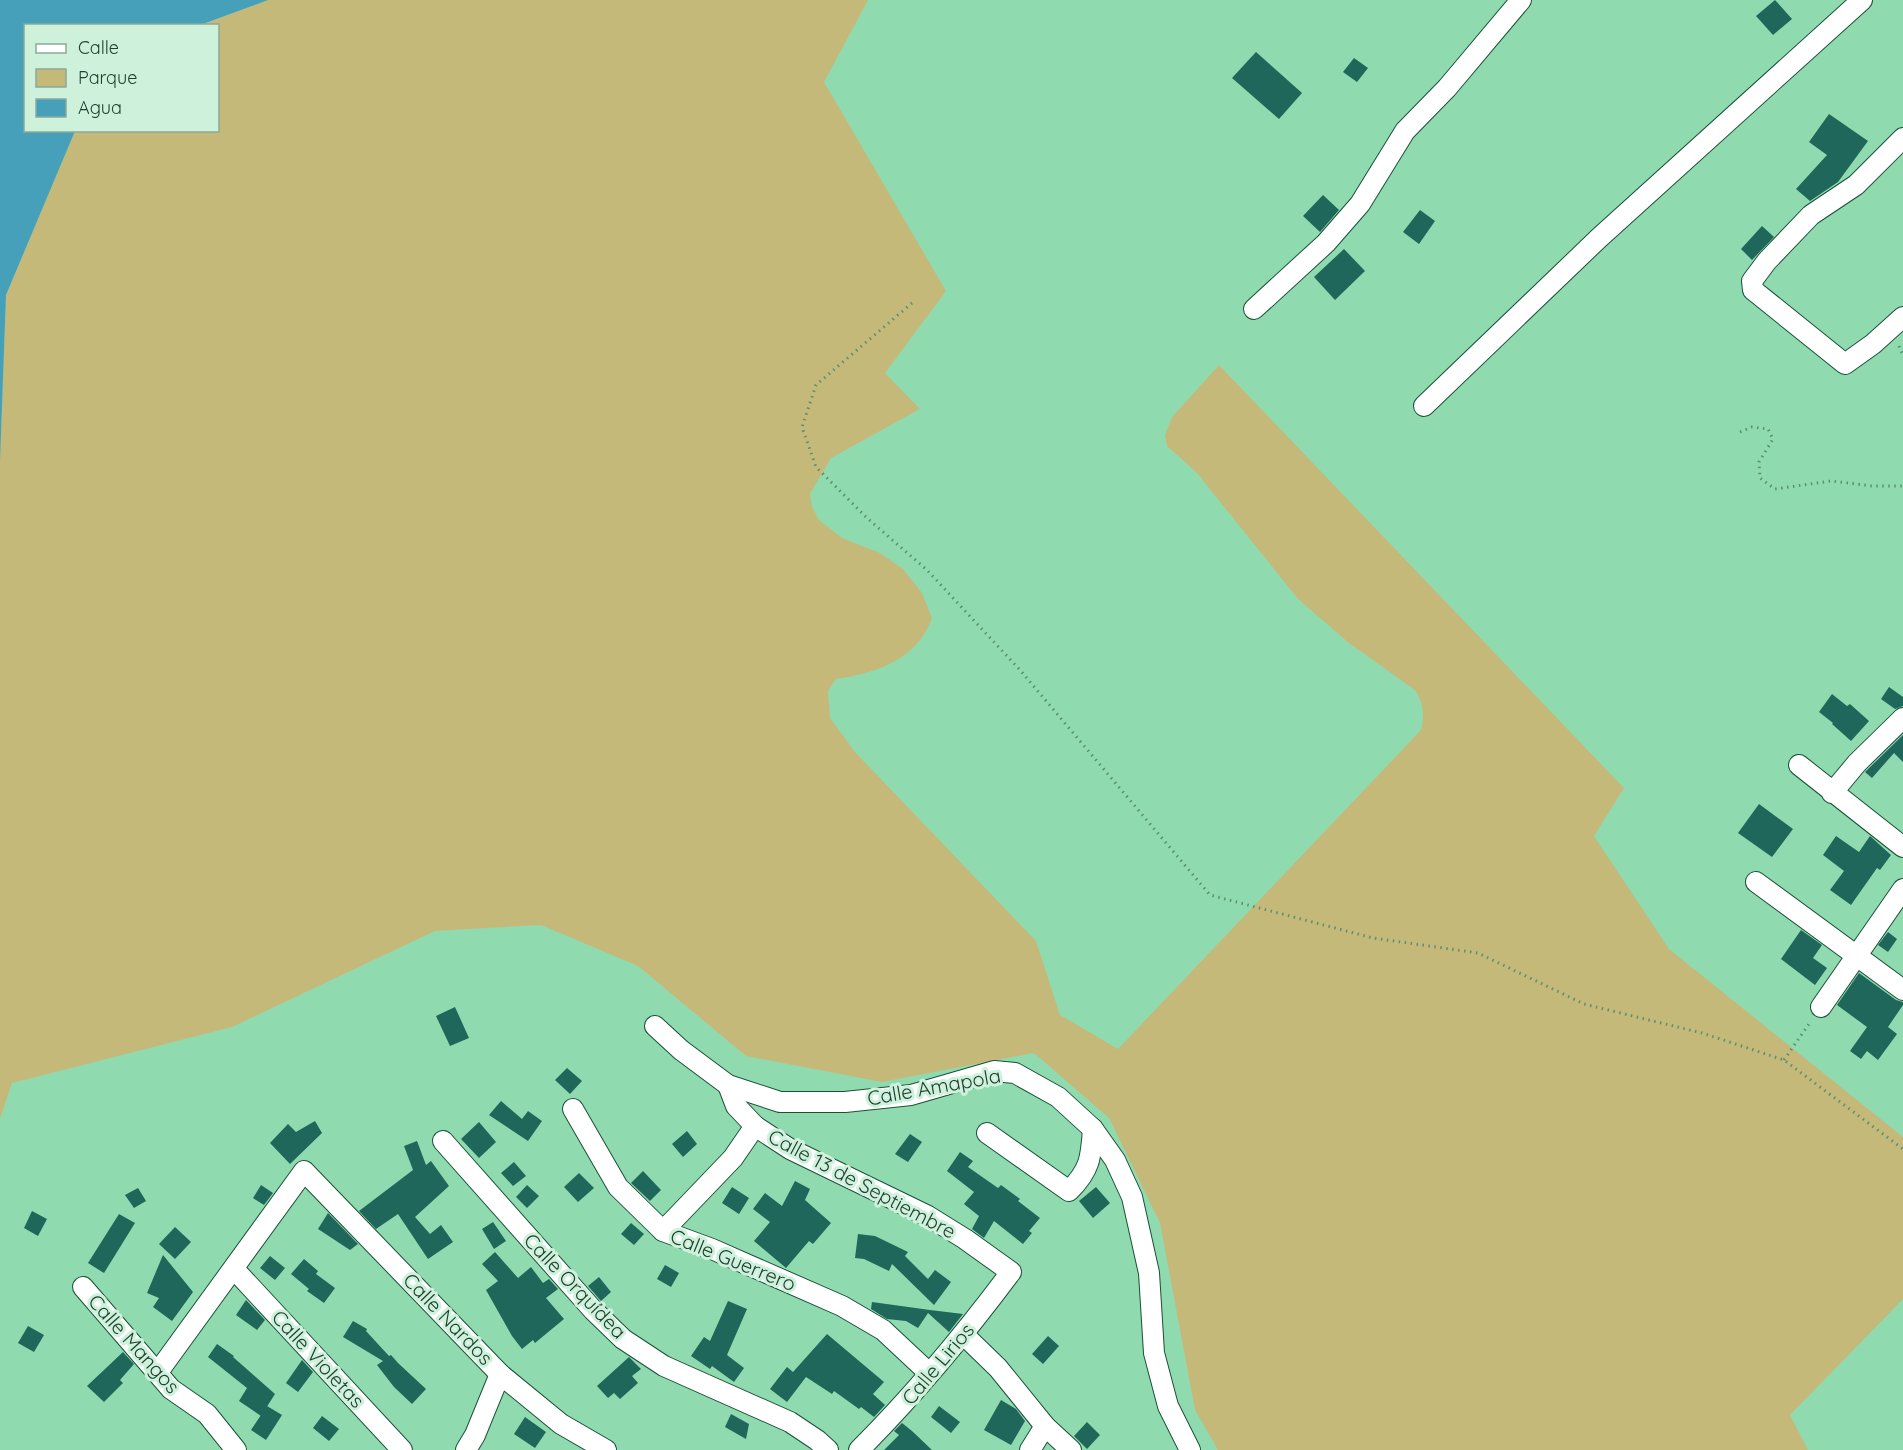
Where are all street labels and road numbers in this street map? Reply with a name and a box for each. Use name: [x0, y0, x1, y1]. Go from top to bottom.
street label: Calle Amapola: [865, 1062, 1003, 1111]
street label: Calle 13 de Septiembre: [764, 1123, 960, 1244]
street label: Calle Guerrero: [667, 1223, 800, 1296]
street label: Calle Orquídea: [519, 1228, 632, 1344]
street label: Calle Nardos: [398, 1267, 498, 1370]
street label: Calle Mangos: [83, 1289, 185, 1398]
street label: Calle Violetas: [267, 1305, 370, 1413]
street label: Calle Lirios: [896, 1318, 979, 1410]

